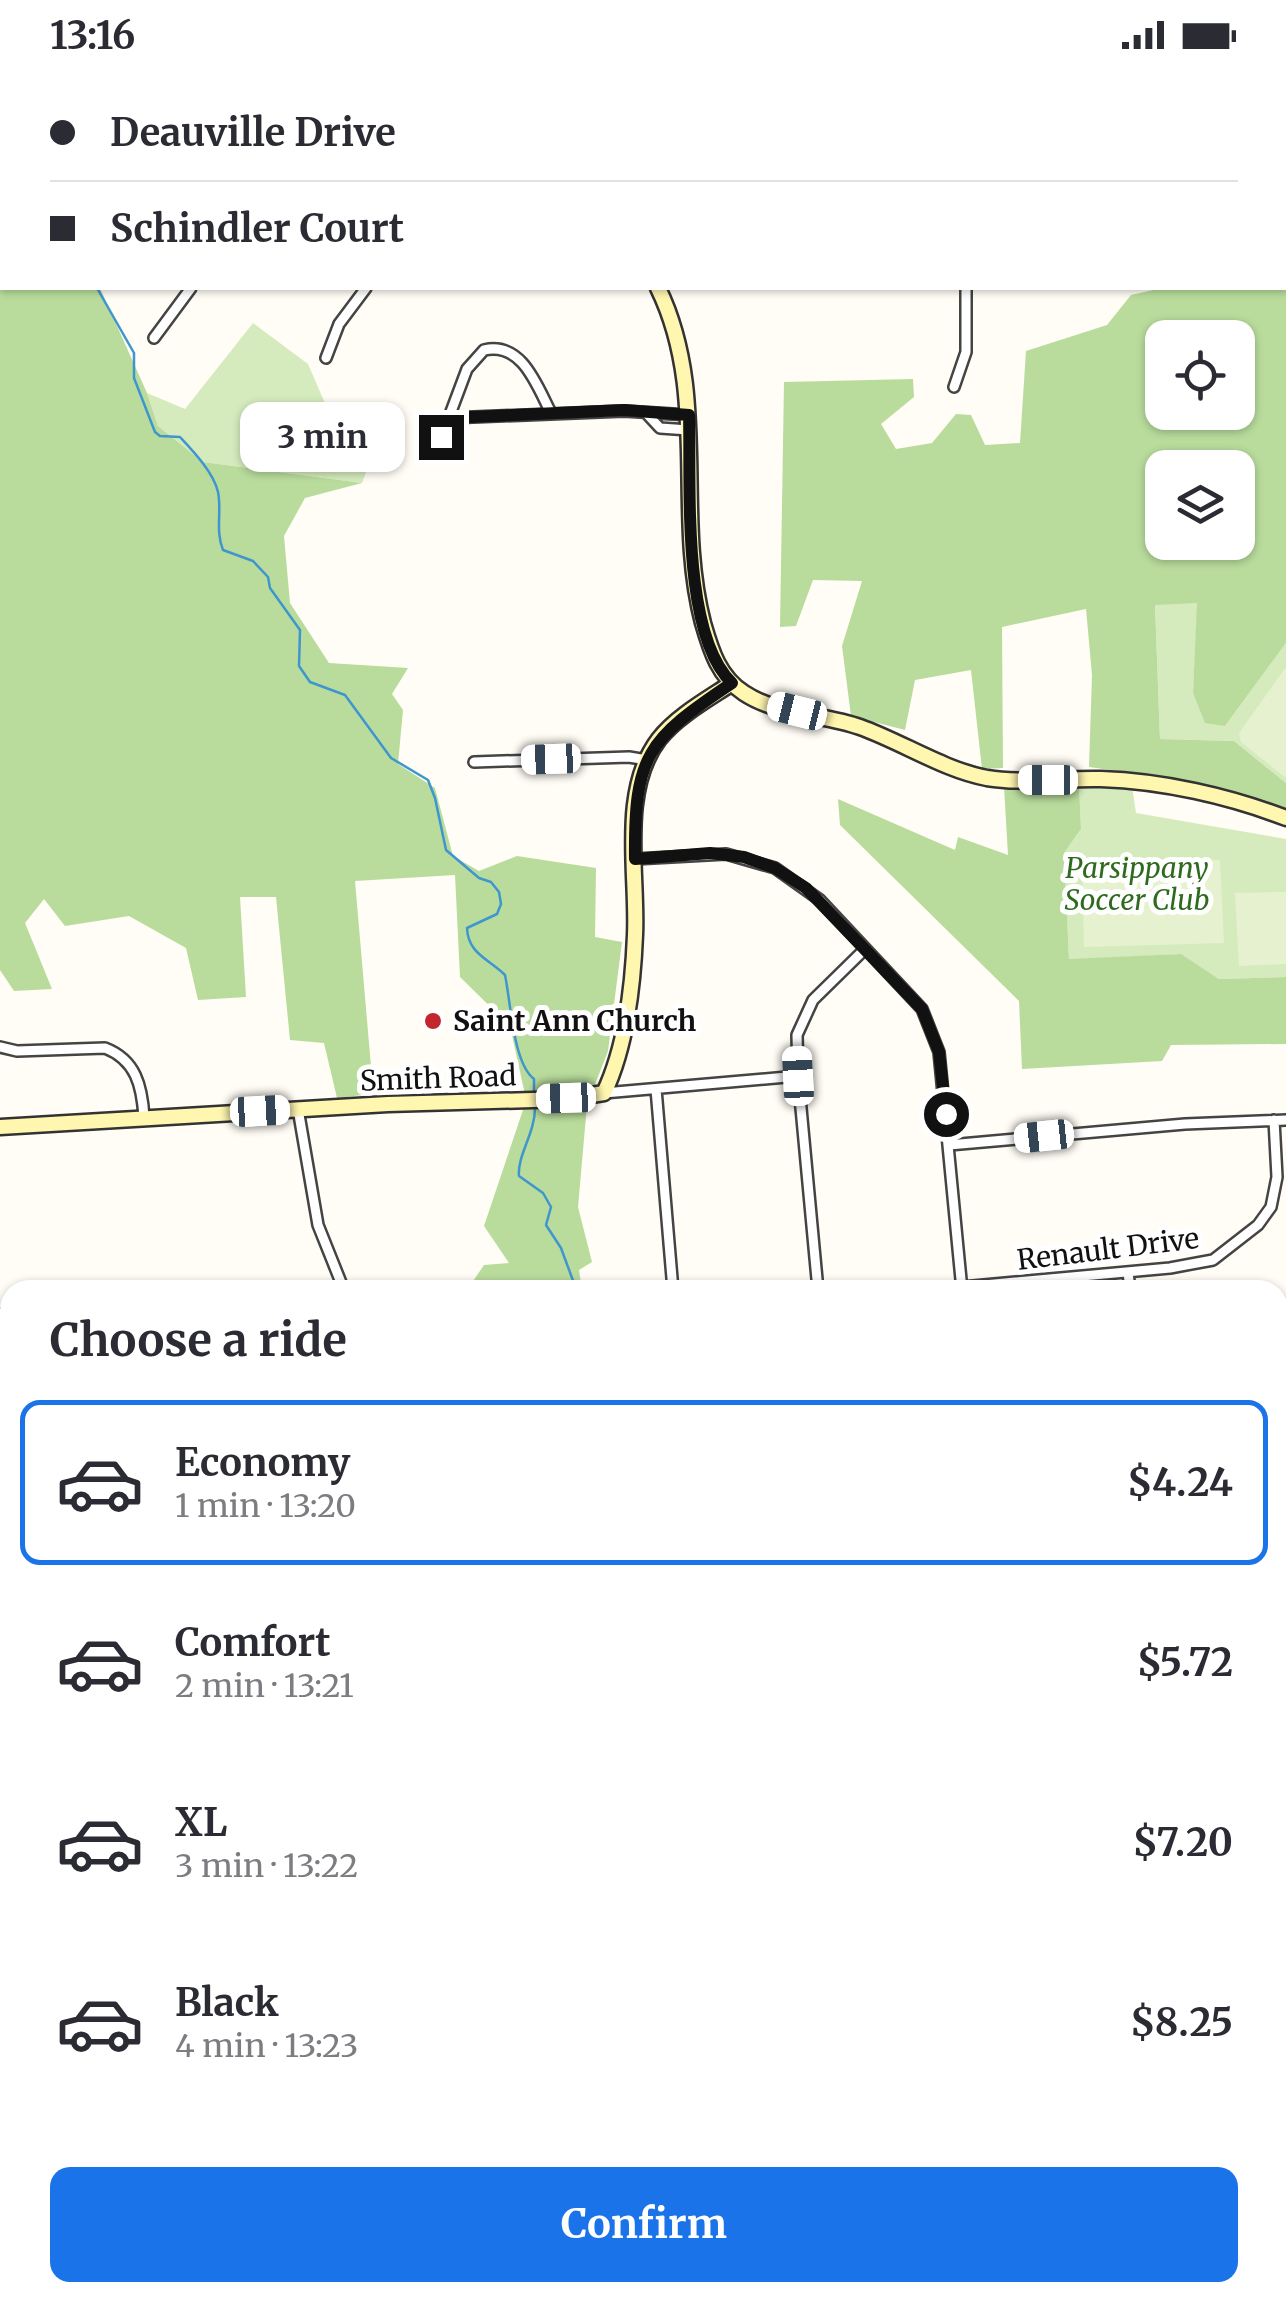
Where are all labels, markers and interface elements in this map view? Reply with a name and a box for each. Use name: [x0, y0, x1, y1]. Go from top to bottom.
text: 13:16: [50, 12, 135, 59]
text: Deauville Drive: [110, 109, 396, 156]
text: Schindler Court: [110, 205, 404, 252]
map controls: [1145, 320, 1255, 560]
button: locate: [1145, 320, 1255, 430]
callout: 3 min: [241, 402, 406, 472]
route end: [419, 415, 464, 460]
text: 3 min: [277, 417, 368, 457]
button: layers: [1145, 450, 1255, 560]
car: [764, 689, 830, 733]
car: [520, 743, 582, 775]
car: [1018, 765, 1078, 795]
park label: Parsippany Soccer Club: [1065, 850, 1209, 918]
place label: Saint Ann Church: [453, 1003, 697, 1039]
marker: Saint Ann Church: [422, 1010, 444, 1032]
car: [781, 1045, 815, 1107]
street label: Smith Road: [359, 1057, 517, 1099]
car: [535, 1082, 597, 1114]
route start: [924, 1092, 969, 1137]
car: [229, 1094, 291, 1128]
car: [1013, 1118, 1075, 1154]
street label: Renault Drive: [1015, 1220, 1201, 1278]
text: Choose a ride: [50, 1312, 347, 1368]
icon: car: [55, 1438, 145, 1528]
text: Economy: [175, 1439, 350, 1486]
text: $4.24: [1127, 1459, 1233, 1506]
text: 1 min · 13:20: [175, 1486, 356, 1526]
icon: car: [55, 1618, 145, 1708]
text: Comfort: [175, 1619, 331, 1666]
text: $5.72: [1137, 1639, 1233, 1686]
text: 2 min · 13:21: [175, 1666, 354, 1706]
icon: car: [55, 1798, 145, 1888]
text: XL: [175, 1799, 227, 1846]
text: $7.20: [1132, 1819, 1233, 1866]
text: 3 min · 13:22: [175, 1846, 358, 1886]
icon: car: [55, 1978, 145, 2068]
text: Black: [175, 1979, 279, 2026]
text: $8.25: [1130, 1999, 1233, 2046]
text: 4 min · 13:23: [175, 2026, 358, 2066]
button: Confirm: [50, 2167, 1238, 2282]

